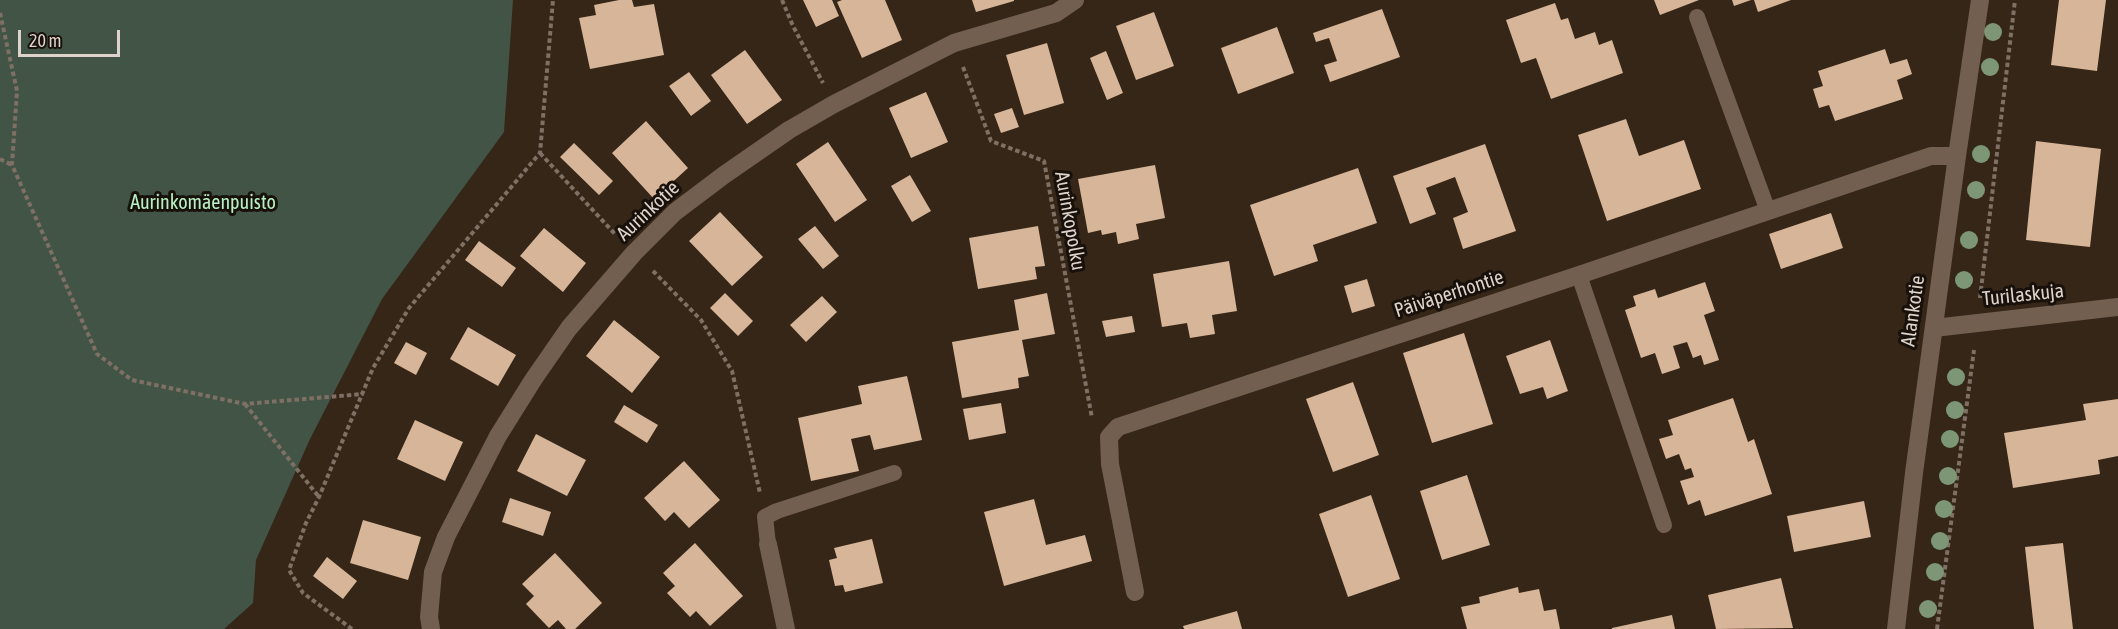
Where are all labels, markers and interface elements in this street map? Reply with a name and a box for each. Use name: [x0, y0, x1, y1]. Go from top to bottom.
scale bar: [21, 18, 123, 56]
text: 20 m: [29, 30, 61, 51]
street label: Aurinkopolku: [1049, 170, 1091, 272]
street label: Aurinkotie: [612, 176, 684, 246]
park label: Aurinkomäenpuisto: [130, 191, 276, 215]
street label: Päiväperhontie: [1391, 265, 1507, 323]
street label: Alankotie: [1896, 274, 1930, 348]
street label: Turilaskuja: [1981, 279, 2065, 311]

